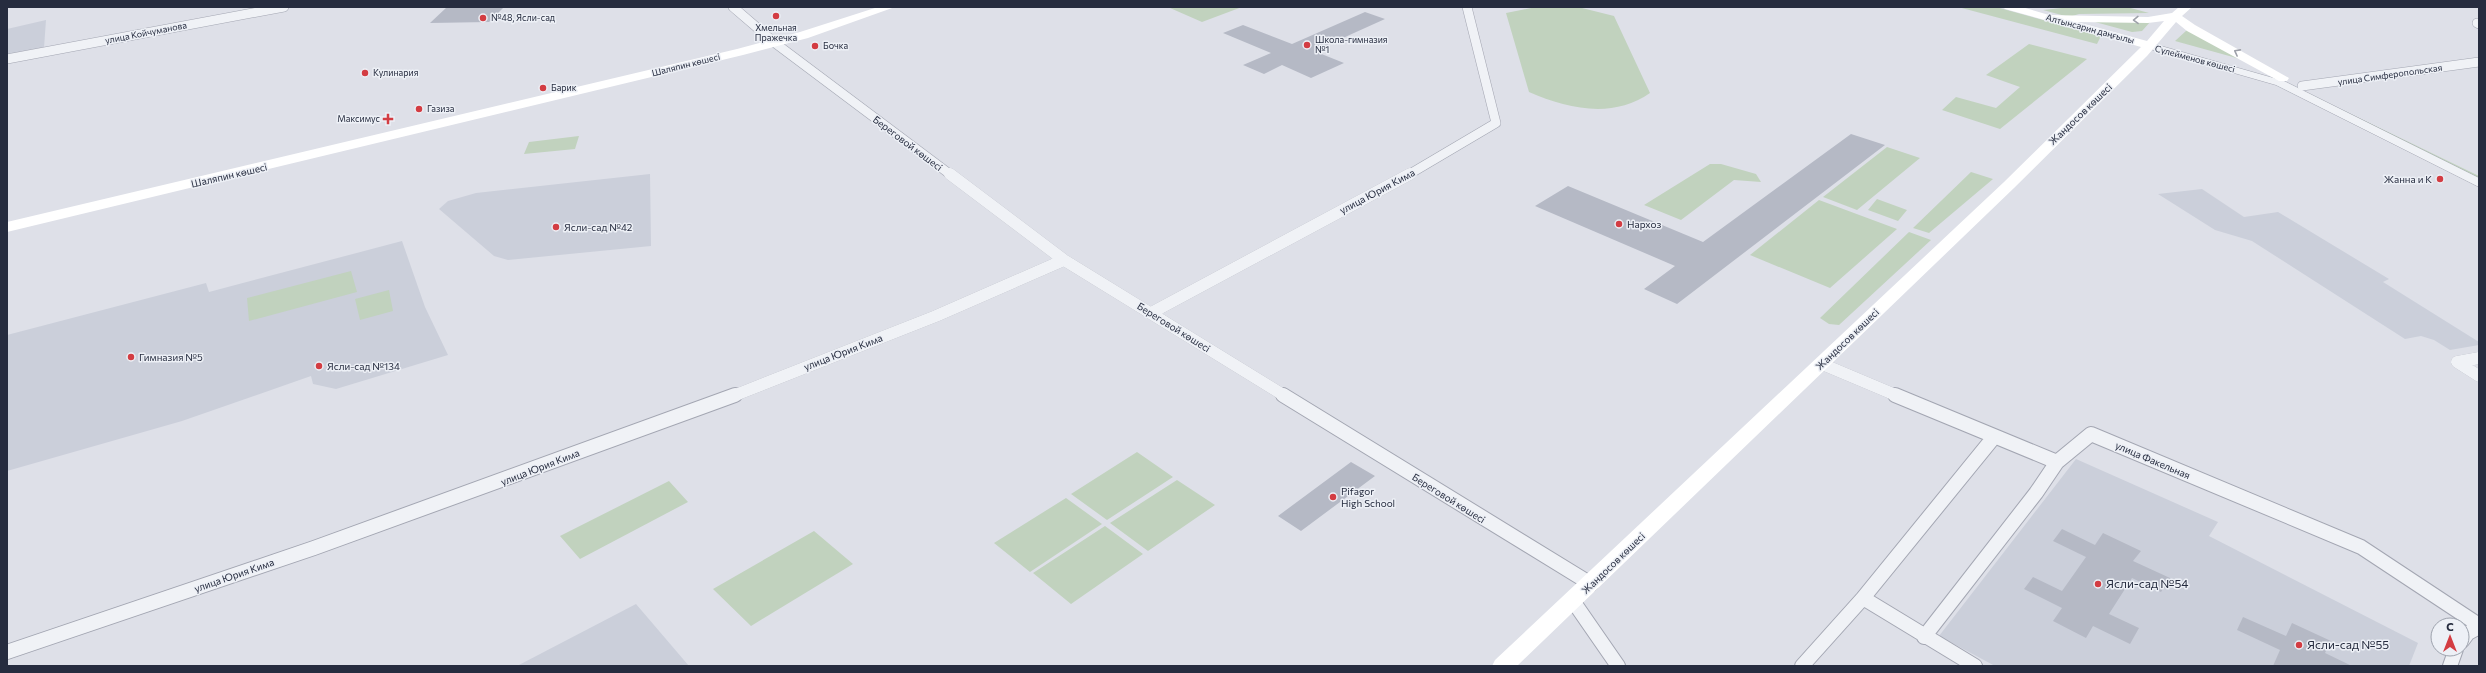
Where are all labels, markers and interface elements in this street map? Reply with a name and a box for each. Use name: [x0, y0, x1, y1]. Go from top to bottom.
marker: Хмельная Пражечка: [771, 11, 781, 21]
street label: Алтынсарин даңғылы: [2045, 11, 2136, 46]
place label: №48, Ясли-сад: [491, 12, 556, 23]
marker: №48, Ясли-сад: [478, 13, 488, 23]
one-way arrow: [2133, 16, 2139, 24]
street label: улица Койчуманова: [104, 19, 188, 46]
place label: Хмельная Пражечка: [755, 22, 798, 43]
place label: Школа-гимназия №1: [1315, 34, 1388, 55]
place label: Бочка: [823, 40, 849, 51]
marker: Школа-гимназия №1: [1302, 40, 1312, 50]
marker: Бочка: [810, 41, 820, 51]
street label: Сүлейменов көшесі: [2154, 43, 2236, 75]
one-way arrow: [2233, 49, 2241, 57]
street label: Шаляпин көшесі: [651, 51, 721, 78]
street label: улица Симферопольская: [2337, 62, 2443, 87]
place label: Кулинария: [373, 67, 419, 78]
marker: Кулинария: [360, 68, 370, 78]
street label: Жандосов көшесі: [2046, 81, 2114, 147]
place label: Барик: [551, 82, 577, 93]
marker: Барик: [538, 83, 548, 93]
place label: Газиза: [427, 103, 455, 114]
marker: Газиза: [414, 104, 424, 114]
place label: Максимус: [337, 113, 381, 124]
street label: Береговой көшесі: [871, 113, 945, 173]
marker: Максимус: [383, 114, 393, 124]
street label: Шаляпин көшесі: [190, 160, 268, 190]
street label: улица Юрия Кима: [1337, 166, 1417, 216]
place label: Жанна и К: [2384, 173, 2432, 185]
marker: Жанна и К: [2435, 174, 2445, 184]
place label: Нархоз: [1627, 218, 1661, 230]
marker: Нархоз: [1614, 219, 1624, 229]
place label: Ясли-сад №42: [564, 221, 633, 233]
marker: Ясли-сад №42: [551, 222, 561, 232]
street label: Береговой көшесі: [1135, 300, 1213, 354]
street label: Жандосов көшесі: [1813, 306, 1881, 372]
street label: улица Юрия Кима: [802, 331, 884, 373]
place label: Гимназия №5: [139, 351, 203, 363]
marker: Гимназия №5: [126, 352, 136, 362]
place label: Ясли-сад №134: [327, 360, 400, 372]
marker: Ясли-сад №134: [314, 361, 324, 371]
street label: улица Факельная: [2114, 439, 2192, 481]
street label: улица Юрия Кима: [499, 446, 581, 488]
street label: Береговой көшесі: [1410, 471, 1488, 525]
place label: Pifagor High School: [1341, 485, 1395, 509]
marker: Pifagor High School: [1328, 492, 1338, 502]
street label: Жандосов көшесі: [1579, 530, 1647, 596]
street label: улица Юрия Кима: [193, 556, 275, 594]
place label: Ясли-сад №54: [2106, 576, 2188, 590]
marker: Ясли-сад №54: [2093, 579, 2103, 589]
north arrow: [2430, 617, 2470, 657]
text: С: [2446, 620, 2454, 633]
place label: Ясли-сад №55: [2307, 637, 2389, 651]
marker: Ясли-сад №55: [2294, 640, 2304, 650]

